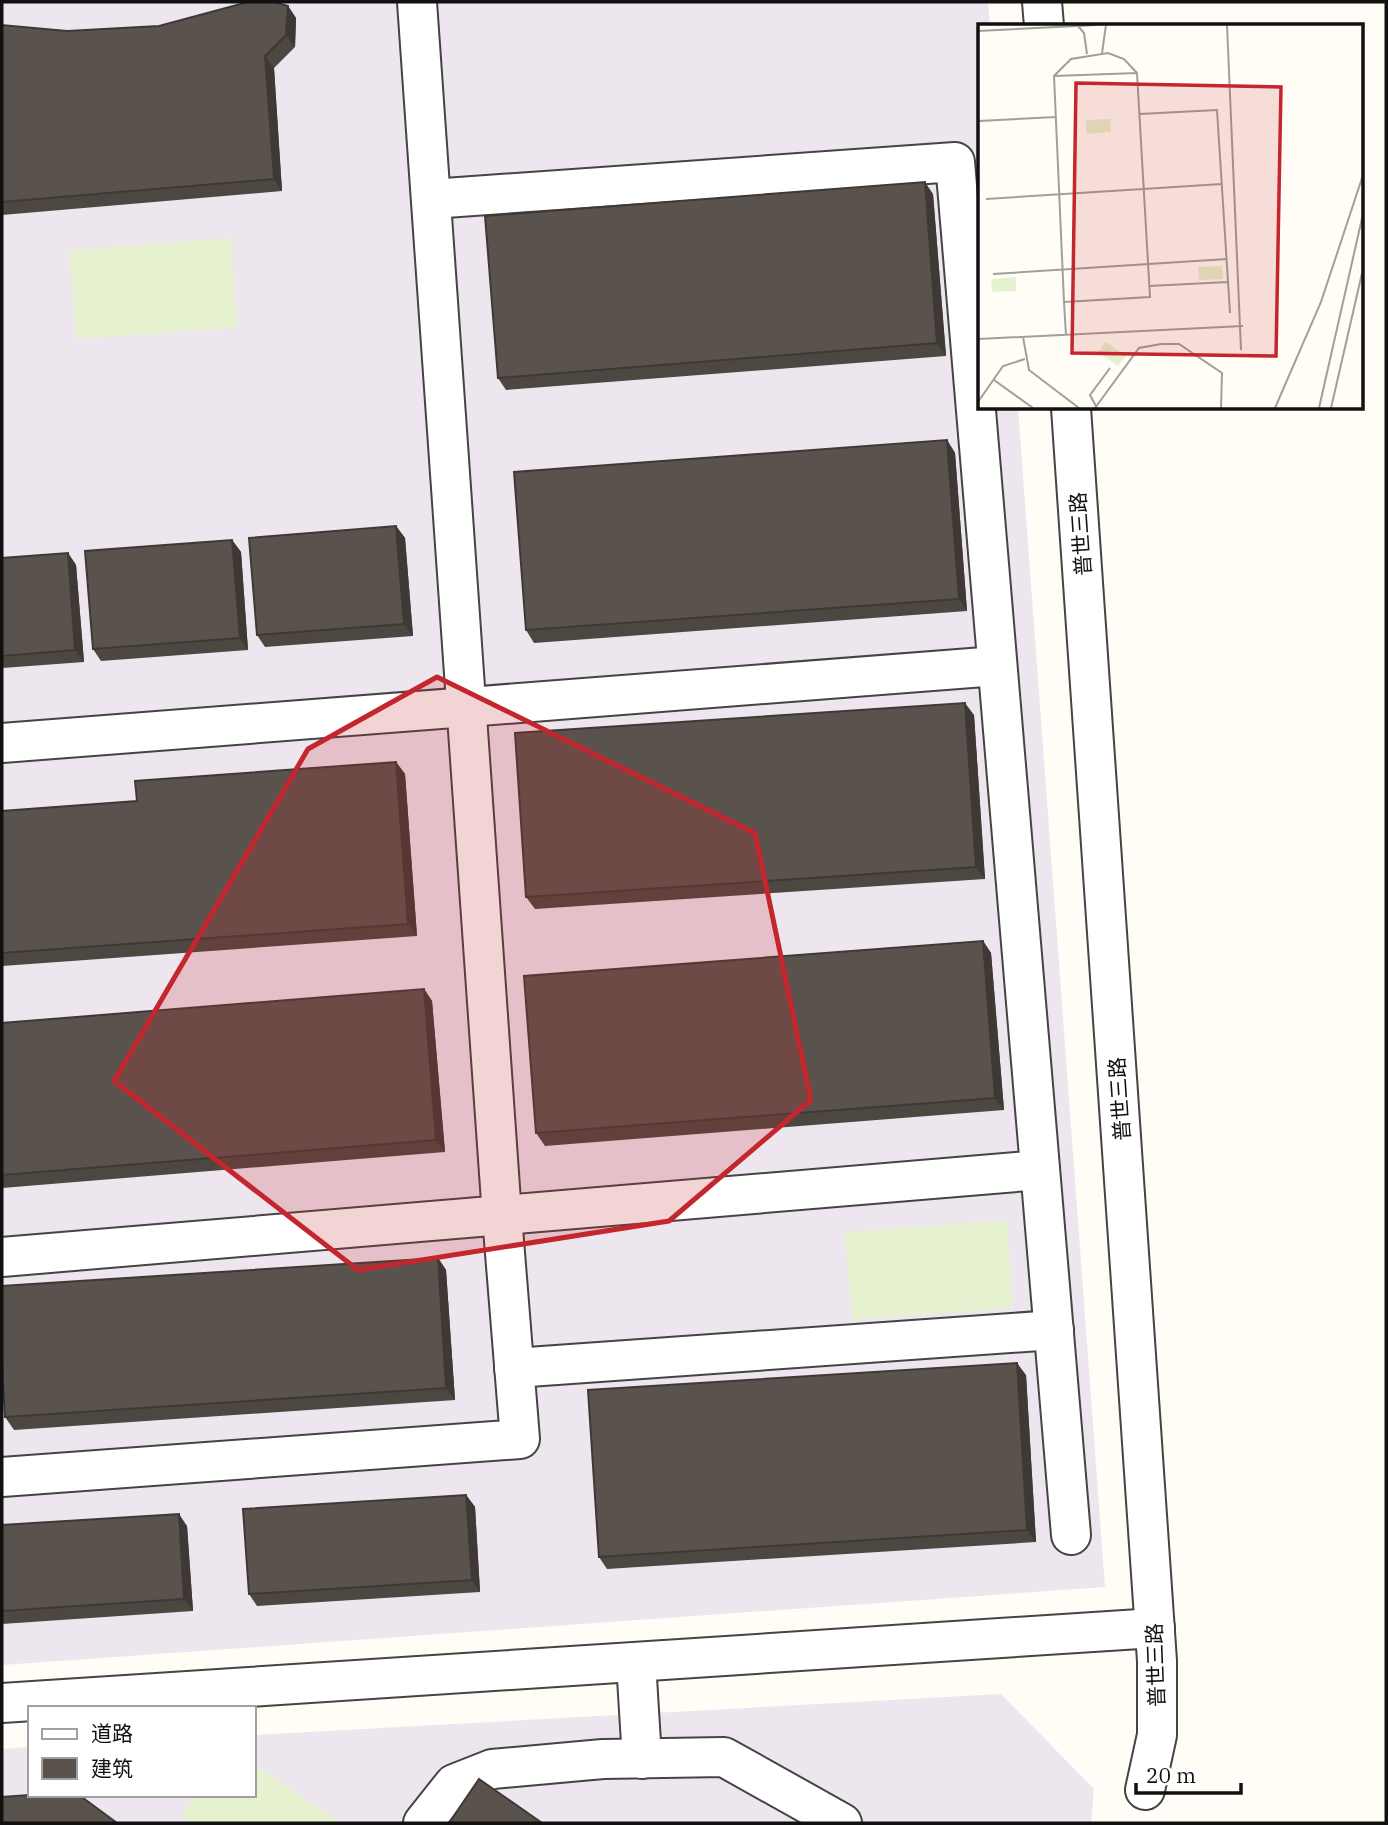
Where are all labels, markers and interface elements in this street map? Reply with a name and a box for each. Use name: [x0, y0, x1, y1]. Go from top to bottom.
inset map: [978, 24, 1364, 410]
street label: 普世三路: [1063, 491, 1097, 577]
street label: 普世三路: [1102, 1056, 1136, 1142]
street label: 普世三路: [1140, 1623, 1170, 1707]
legend: [28, 1706, 256, 1797]
text: 道路: [91, 1719, 133, 1747]
scale bar: [1136, 1752, 1241, 1796]
text: 建筑: [91, 1754, 133, 1782]
text: 20 m: [1146, 1761, 1196, 1789]

